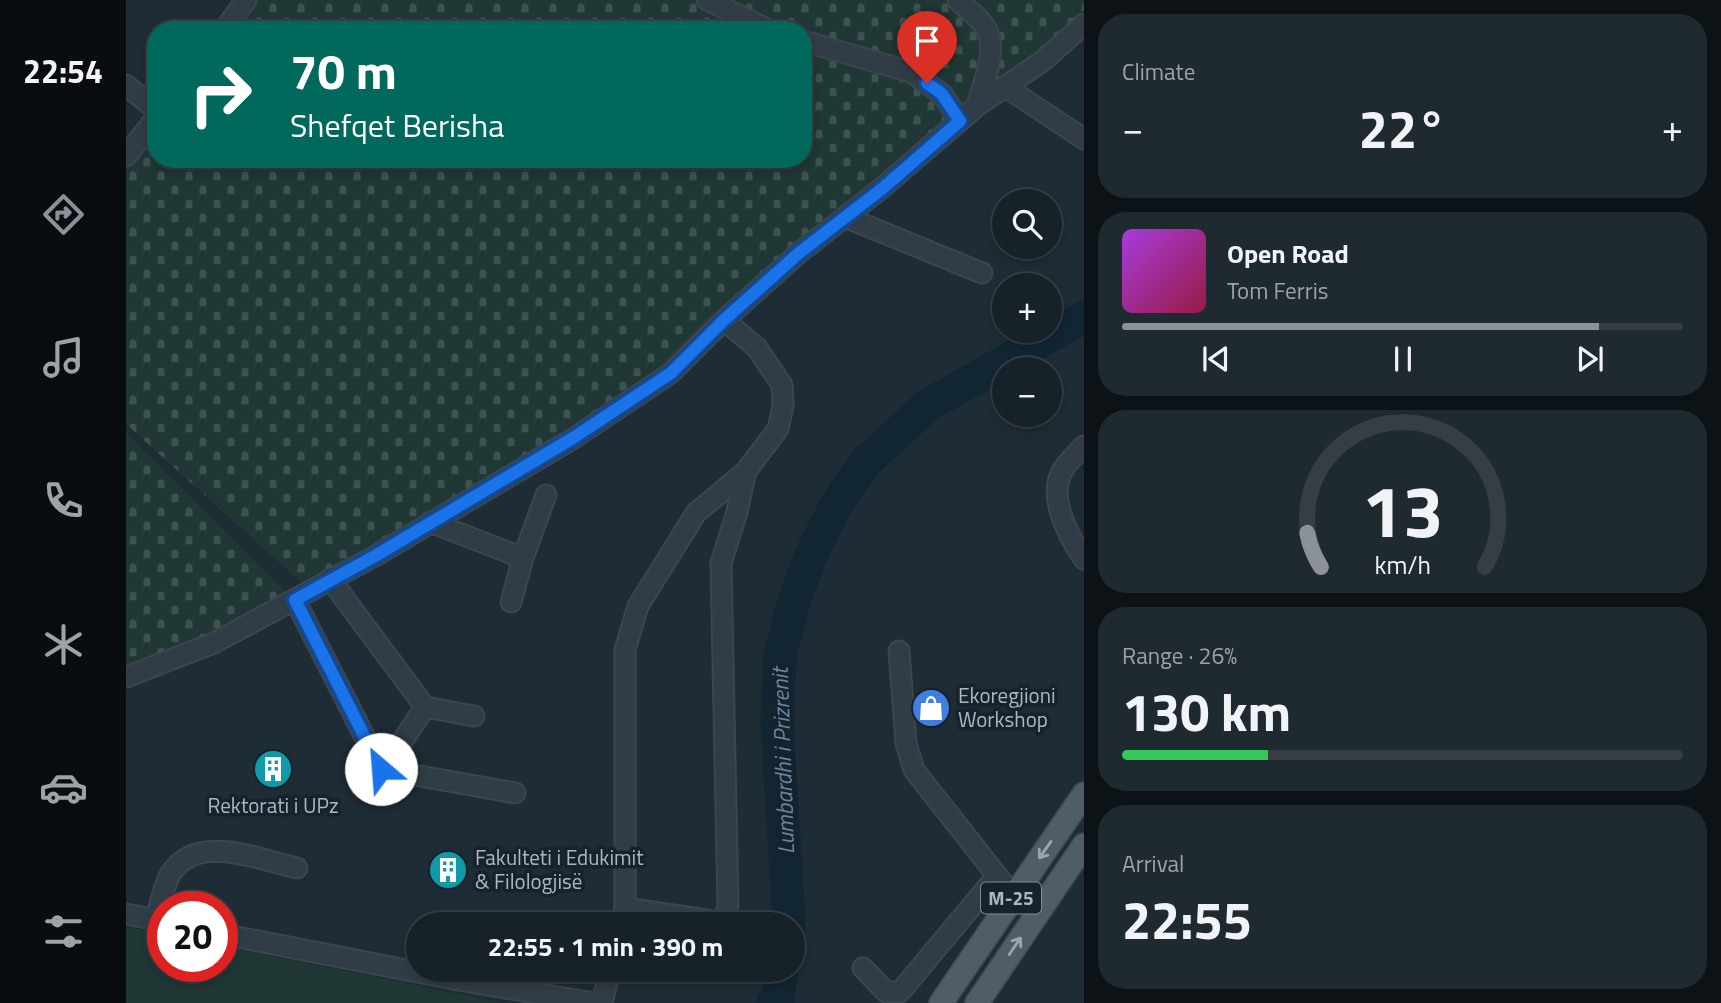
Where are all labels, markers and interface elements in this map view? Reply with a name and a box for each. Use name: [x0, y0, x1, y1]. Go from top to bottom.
pin: [897, 11, 957, 83]
icon: arrive: [908, 22, 946, 60]
text: 70 m: [290, 33, 397, 108]
text: 22:54: [23, 47, 103, 95]
icon: right: [175, 49, 266, 140]
text: Climate: [1122, 54, 1195, 89]
text: 22°: [1359, 89, 1446, 168]
text: −: [1122, 99, 1143, 157]
text: +: [1662, 99, 1683, 157]
text: Shefqet Berisha: [290, 101, 504, 149]
map controls: [992, 189, 1062, 427]
button: search: [992, 189, 1062, 259]
icon: directions: [39, 190, 88, 239]
text: Open Road: [1227, 234, 1349, 273]
button: +: [992, 273, 1062, 343]
text: Tom Ferris: [1227, 273, 1328, 308]
icon: music: [39, 333, 88, 382]
icon: previous: [1197, 340, 1235, 378]
icon: pause: [1384, 340, 1422, 378]
icon: next: [1571, 340, 1609, 378]
button: −: [992, 357, 1062, 427]
text: 13: [1362, 456, 1443, 566]
icon: phone: [39, 476, 88, 525]
text: km/h: [1374, 546, 1431, 584]
icon: climate: [39, 620, 88, 669]
text: Range · 26%: [1122, 638, 1237, 673]
water label: Lumbardhi i Prizrenit: [762, 664, 803, 855]
text: 130 km: [1122, 672, 1291, 751]
place label: Ekoregjioni Workshop: [958, 679, 1056, 735]
shop icon: Ekoregjioni Workshop: [910, 687, 952, 729]
position arrow: [344, 732, 418, 806]
building icon: Rektorati i UPz: [252, 748, 294, 790]
icon: car: [39, 763, 88, 812]
place label: Rektorati i UPz: [208, 789, 339, 821]
one-way arrow: [1038, 840, 1052, 859]
place label: Fakulteti i Edukimit & Filologjisë: [475, 841, 644, 897]
text: Arrival: [1122, 846, 1184, 881]
building icon: Fakulteti i Edukimit & Filologjisë: [427, 849, 469, 891]
text: 22:55: [1122, 880, 1252, 959]
road number: M-25: [981, 882, 1041, 914]
speed limit sign: 20: [147, 891, 238, 982]
icon: filters: [39, 907, 88, 956]
text: 22:55 · 1 min · 390 m: [488, 927, 723, 966]
one-way arrow: [1009, 937, 1023, 957]

